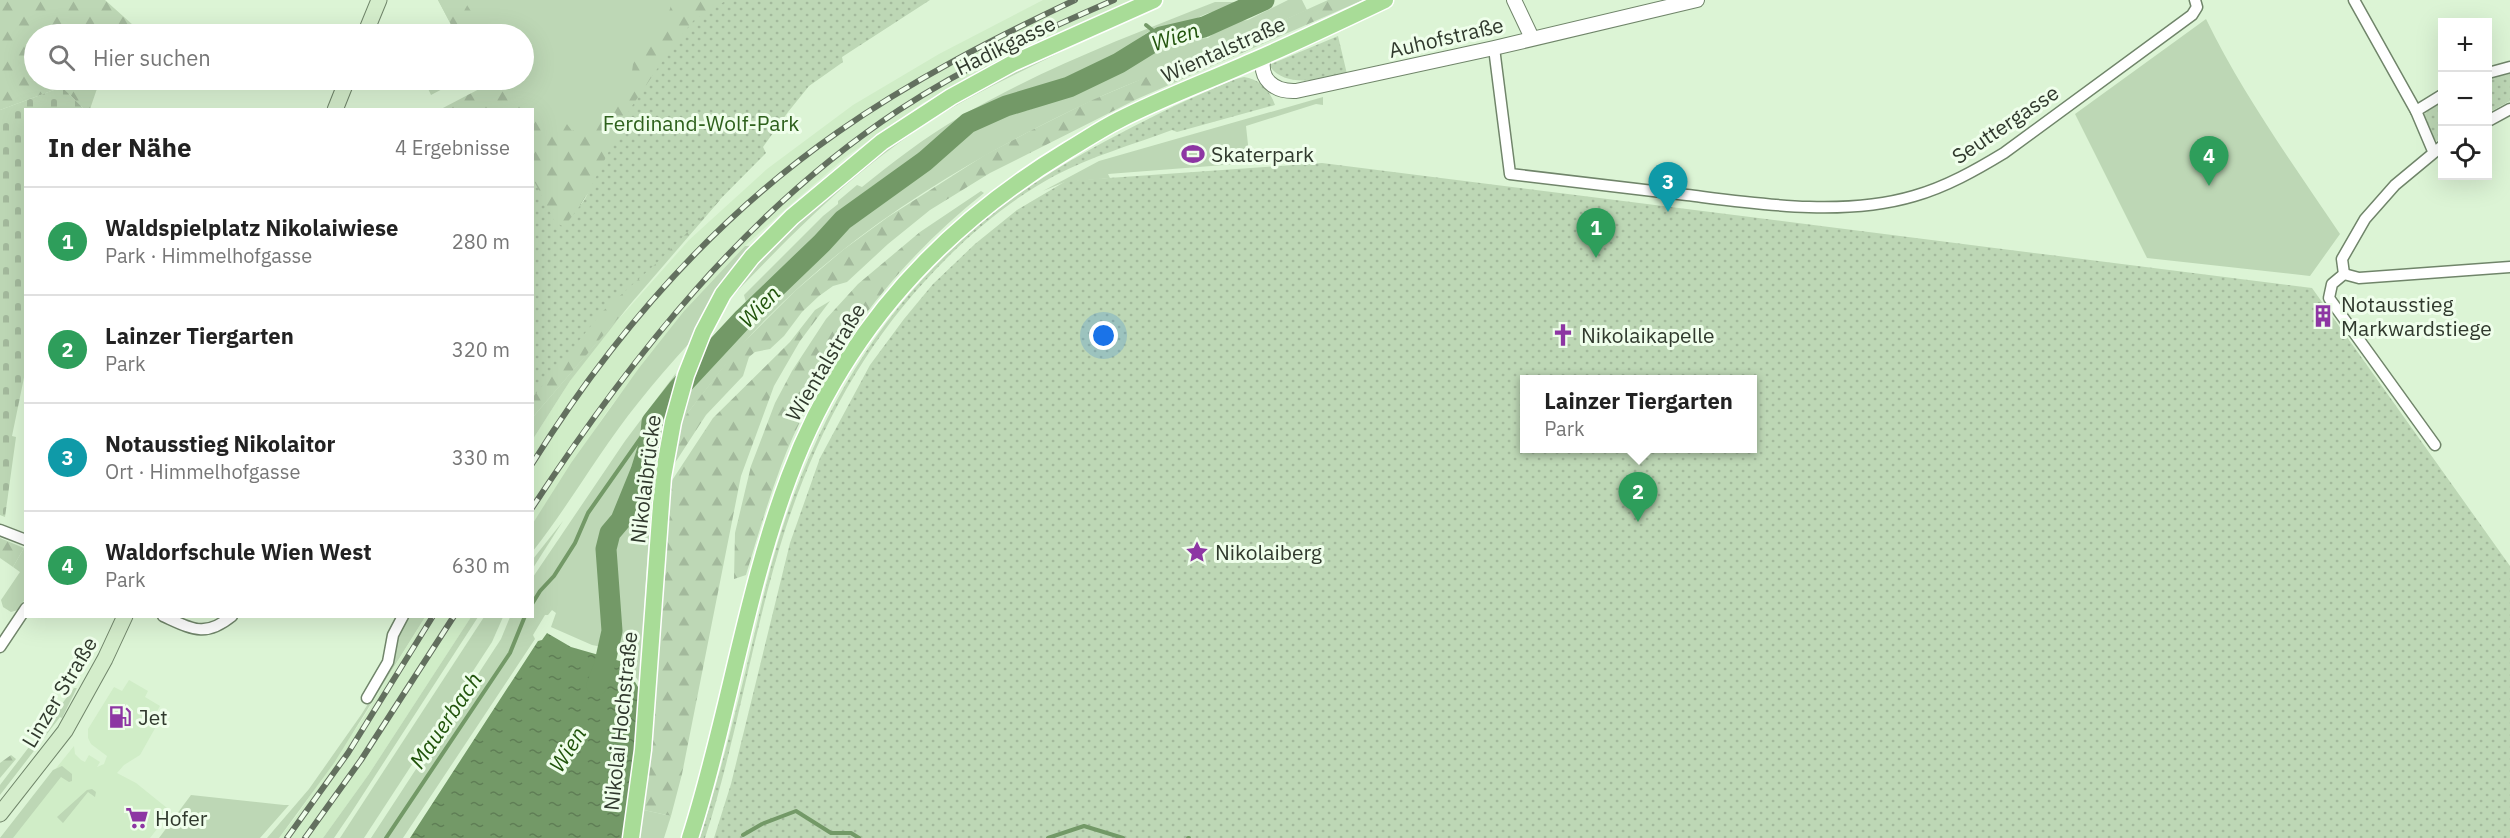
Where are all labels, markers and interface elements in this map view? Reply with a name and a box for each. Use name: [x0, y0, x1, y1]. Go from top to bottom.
street label: Hadikgasse: [950, 9, 1060, 81]
street label: Wientalstraße: [1157, 9, 1289, 89]
street label: Auhofstraße: [1386, 10, 1506, 64]
water label: Wien: [1147, 15, 1203, 57]
map controls: [2438, 18, 2492, 180]
button: +: [2438, 18, 2492, 72]
search box: [24, 24, 534, 90]
icon: search: [45, 41, 78, 74]
text: Hier suchen: [93, 43, 211, 72]
button: −: [2438, 72, 2492, 126]
street label: Seuttergasse: [1946, 78, 2064, 170]
park label: Ferdinand-Wolf-Park: [603, 109, 799, 137]
button: locate: [2438, 126, 2492, 180]
text: In der Nähe: [48, 130, 192, 164]
text: 4 Ergebnisse: [395, 134, 510, 161]
pin: 4: [2190, 136, 2228, 186]
place label: Skaterpark: [1211, 140, 1314, 168]
sports icon: Skaterpark: [1180, 141, 1206, 167]
pin: 3: [1648, 162, 1688, 212]
pin: 1: [1576, 208, 1616, 258]
text: Waldspielplatz Nikolaiwiese: [105, 213, 398, 242]
text: 1: [62, 228, 74, 255]
text: 280 m: [452, 228, 510, 255]
text: Park · Himmelhofgasse: [105, 242, 312, 269]
water label: Wien: [732, 279, 786, 333]
place label: Notausstieg Markwardstiege: [2341, 290, 2492, 342]
street label: Wientalstraße: [779, 298, 871, 426]
building icon: Notausstieg Markwardstiege: [2310, 303, 2336, 329]
text: Lainzer Tiergarten: [105, 321, 294, 350]
your location: [1089, 321, 1118, 350]
place label: Nikolaikapelle: [1581, 321, 1714, 349]
church icon: Nikolaikapelle: [1550, 322, 1576, 348]
text: 2: [62, 336, 74, 363]
text: 320 m: [452, 336, 510, 363]
text: Park: [105, 350, 145, 377]
popup: [1520, 375, 1757, 453]
text: Lainzer Tiergarten: [1544, 386, 1733, 415]
street label: Nikolaibrücke: [623, 413, 667, 545]
text: Park: [1544, 415, 1585, 442]
text: Notausstieg Nikolaitor: [105, 429, 335, 458]
text: 3: [62, 444, 74, 471]
text: 330 m: [452, 444, 510, 471]
text: Ort · Himmelhofgasse: [105, 458, 300, 485]
pin: 2: [1618, 472, 1658, 522]
text: Waldorfschule Wien West: [105, 537, 372, 566]
place label: Nikolaiberg: [1215, 538, 1322, 566]
place icon: Nikolaiberg: [1184, 539, 1210, 565]
text: 4: [62, 552, 74, 579]
text: 630 m: [452, 552, 510, 579]
text: Park: [105, 566, 145, 593]
street label: Nikolai Hochstraße: [597, 630, 643, 812]
street label: Linzer Straße: [15, 631, 103, 753]
water label: Mauerbach: [402, 666, 488, 774]
place label: Jet: [138, 703, 168, 731]
fuel station icon: Jet: [107, 704, 133, 730]
water label: Wien: [542, 721, 592, 777]
place label: Hofer: [155, 804, 208, 832]
supermarket icon: Hofer: [124, 805, 150, 831]

